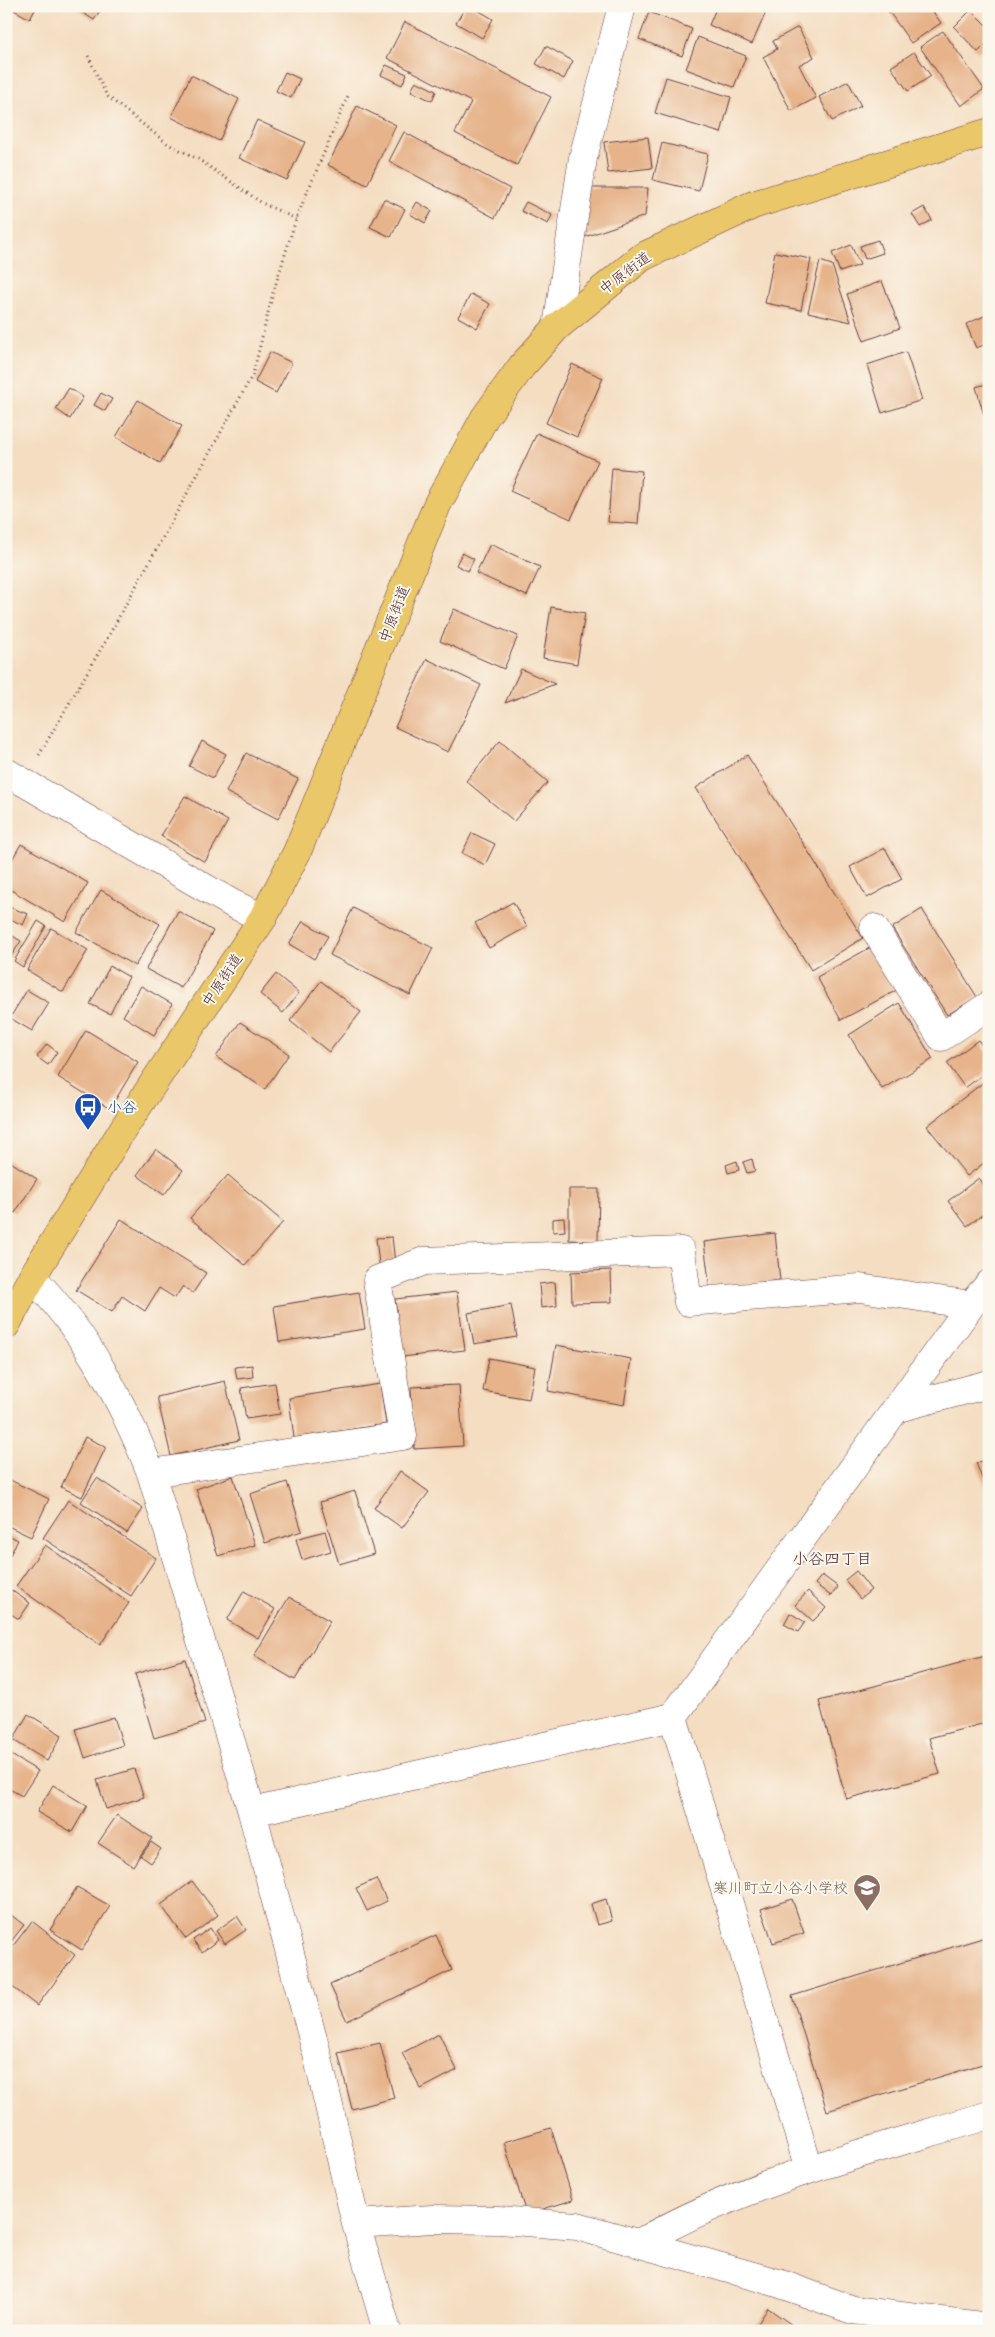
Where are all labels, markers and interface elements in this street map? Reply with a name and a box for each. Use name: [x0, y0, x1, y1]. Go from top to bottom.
street label: 中原街道: [593, 245, 657, 301]
street label: 中原街道: [371, 581, 417, 647]
street label: 中原街道: [194, 948, 250, 1012]
bus stop icon: 小谷: [73, 1092, 103, 1131]
place label: 小谷: [107, 1094, 137, 1120]
district label: 小谷四丁目: [792, 1544, 872, 1573]
school or university icon: 寒川町立小谷小学校: [852, 1873, 882, 1912]
place label: 寒川町立小谷小学校: [713, 1875, 848, 1901]

